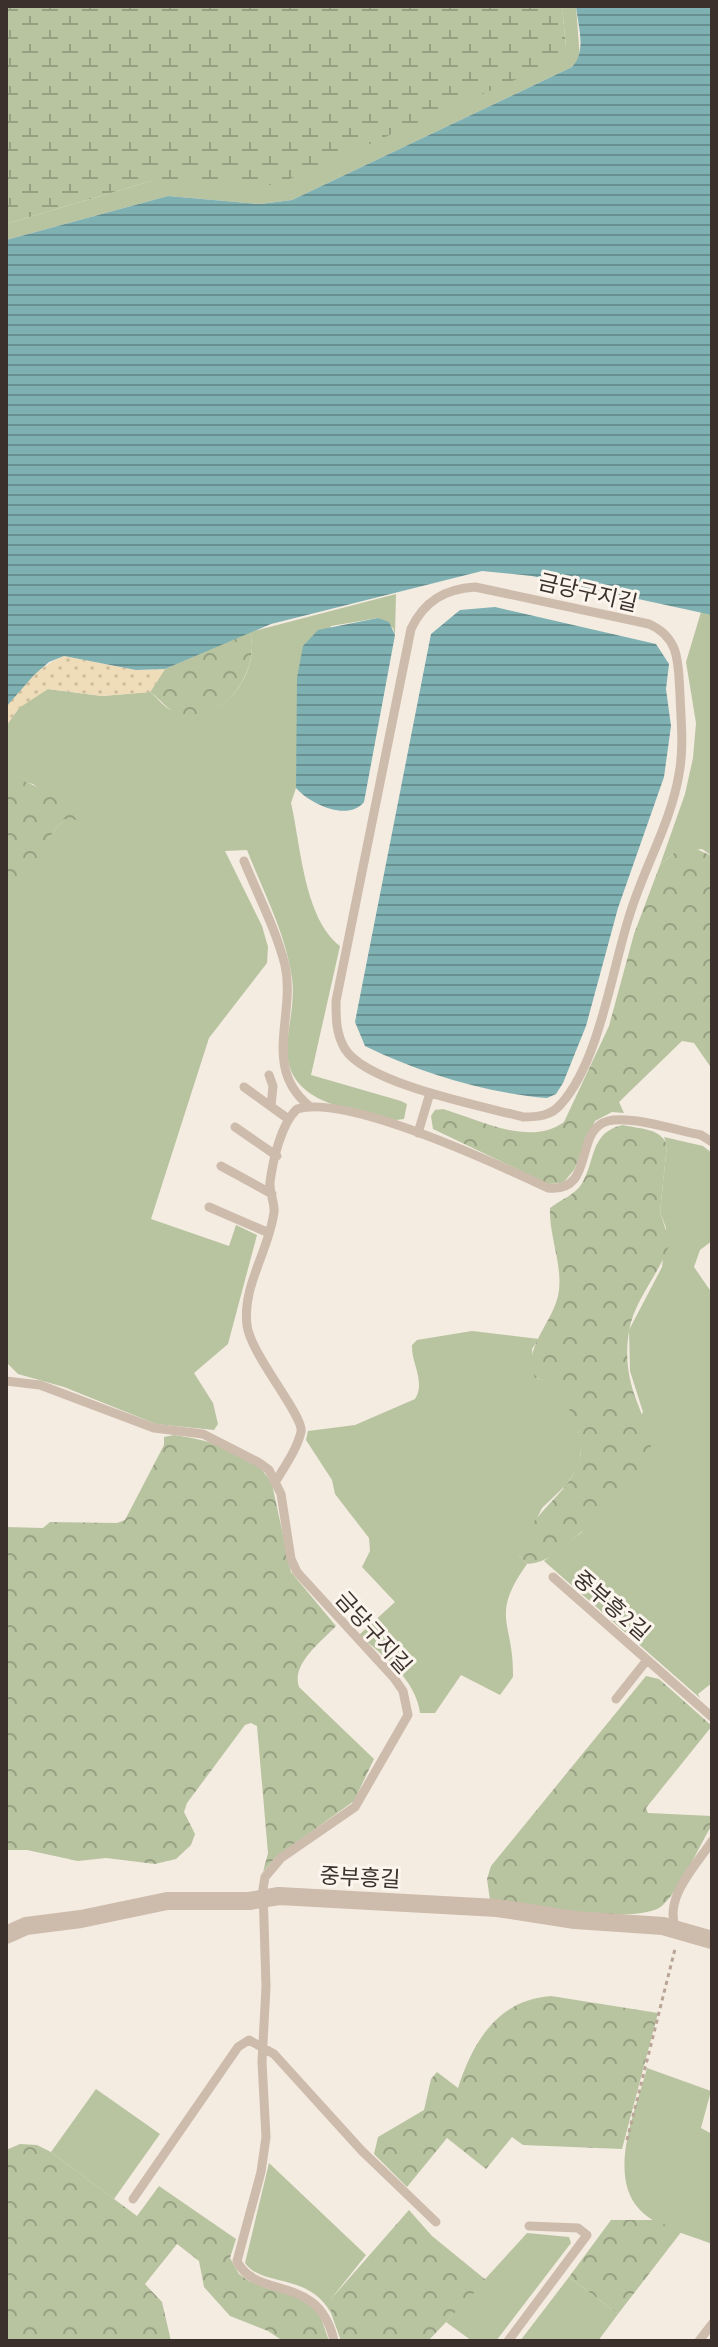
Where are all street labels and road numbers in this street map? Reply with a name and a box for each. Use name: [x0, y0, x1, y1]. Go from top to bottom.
street label: 금당구지길: [536, 567, 640, 617]
street label: 중부흥2길: [568, 1564, 656, 1646]
street label: 금당구지길: [330, 1585, 418, 1679]
street label: 중부흥길: [319, 1861, 401, 1893]

